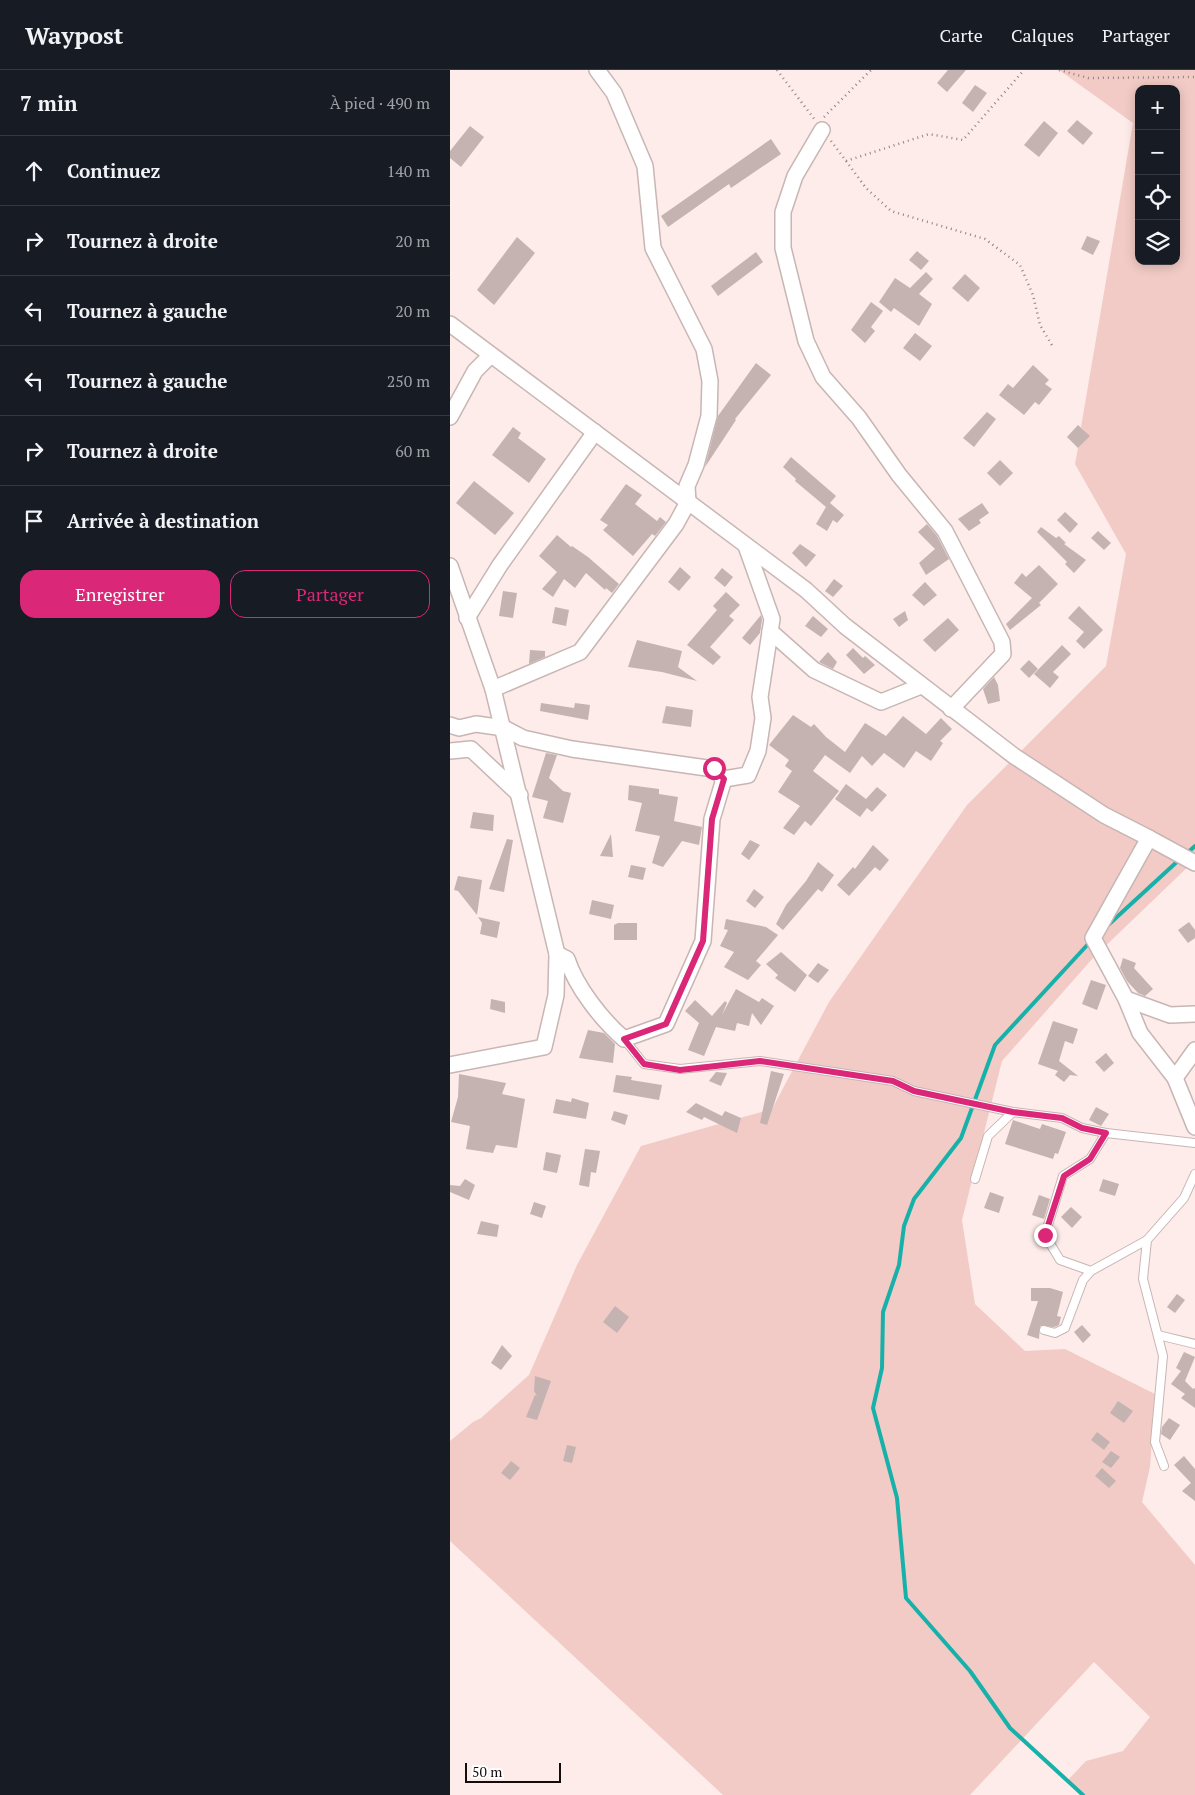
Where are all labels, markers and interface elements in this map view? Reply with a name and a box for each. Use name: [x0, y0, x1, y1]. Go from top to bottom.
text: Waypost: [25, 19, 123, 51]
text: Carte: [940, 23, 983, 47]
text: Calques: [1011, 23, 1074, 47]
text: Partager: [1102, 23, 1170, 47]
map controls: [1135, 85, 1180, 265]
button: +: [1135, 85, 1180, 130]
text: 7 min: [20, 89, 77, 117]
text: À pied · 490 m: [330, 92, 430, 114]
button: −: [1135, 130, 1180, 175]
icon: ahead: [20, 157, 48, 185]
text: Continuez: [67, 158, 160, 183]
text: 140 m: [387, 160, 430, 182]
button: locate: [1135, 175, 1180, 220]
button: layers: [1135, 220, 1180, 265]
icon: right: [20, 227, 48, 255]
text: Tournez à droite: [67, 228, 218, 253]
text: 20 m: [395, 230, 430, 252]
icon: left: [20, 297, 48, 325]
text: Tournez à gauche: [67, 298, 228, 323]
text: 20 m: [395, 300, 430, 322]
icon: left: [20, 367, 48, 395]
text: Tournez à gauche: [67, 368, 228, 393]
text: 250 m: [387, 370, 430, 392]
icon: right: [20, 437, 48, 465]
text: Tournez à droite: [67, 438, 218, 463]
text: 60 m: [395, 440, 430, 462]
icon: arrive: [20, 507, 48, 535]
text: Arrivée à destination: [67, 508, 259, 533]
button: Enregistrer: [20, 570, 220, 618]
button: Partager: [230, 570, 430, 618]
route start: [703, 757, 726, 780]
route end: [1034, 1224, 1057, 1247]
scale bar: [465, 1760, 561, 1783]
text: 50 m: [472, 1762, 502, 1781]

